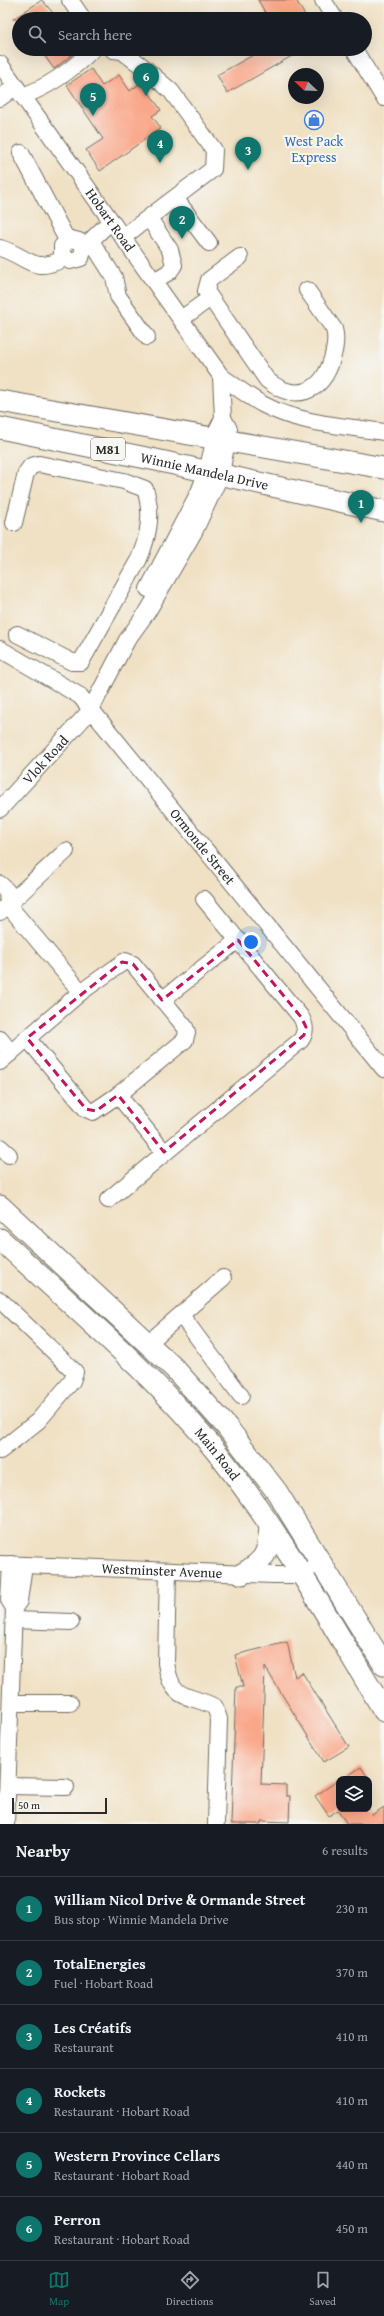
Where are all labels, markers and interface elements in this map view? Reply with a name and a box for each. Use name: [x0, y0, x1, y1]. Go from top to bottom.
search box: [12, 12, 372, 56]
icon: search: [26, 23, 48, 45]
text: Search here: [58, 24, 132, 45]
pin: 6: [133, 63, 159, 96]
north arrow: [288, 68, 324, 104]
pin: 5: [80, 83, 106, 116]
shop icon: West Pack Express: [303, 109, 325, 131]
pin: 4: [147, 130, 173, 163]
place label: West Pack Express: [285, 131, 344, 167]
pin: 3: [235, 137, 261, 170]
street label: Hobart Road: [81, 184, 140, 256]
pin: 2: [169, 206, 195, 239]
road number: M81: [91, 438, 125, 460]
street label: Winnie Mandela Drive: [139, 447, 271, 495]
pin: 1: [348, 490, 374, 523]
street label: Vlok Road: [18, 730, 73, 788]
street label: Ormonde Street: [165, 804, 240, 889]
your location: [241, 932, 261, 952]
street label: Main Road: [190, 1423, 245, 1485]
street label: Westminster Avenue: [101, 1558, 223, 1583]
map controls: [336, 1776, 372, 1812]
button: layers: [336, 1776, 372, 1812]
scale bar: [12, 1796, 107, 1815]
text: 50 m: [18, 1797, 40, 1813]
text: Nearby: [16, 1838, 70, 1863]
text: 6 results: [322, 1841, 368, 1860]
text: William Nicol Drive & Ormande Street: [54, 1889, 306, 1910]
text: 1: [26, 1899, 32, 1918]
text: 230 m: [336, 1899, 368, 1918]
text: Bus stop · Winnie Mandela Drive: [54, 1910, 229, 1929]
text: TotalEnergies: [54, 1953, 146, 1974]
text: 2: [26, 1963, 32, 1982]
text: 370 m: [336, 1963, 368, 1982]
text: Fuel · Hobart Road: [54, 1974, 153, 1993]
text: Les Créatifs: [54, 2017, 131, 2038]
text: 3: [26, 2027, 32, 2046]
text: 410 m: [336, 2027, 368, 2046]
text: Restaurant: [54, 2038, 114, 2057]
text: Rockets: [54, 2081, 106, 2102]
text: 4: [26, 2091, 32, 2110]
text: 410 m: [336, 2091, 368, 2110]
text: Restaurant · Hobart Road: [54, 2102, 190, 2121]
text: Western Province Cellars: [54, 2145, 220, 2166]
text: 5: [26, 2155, 32, 2174]
text: 440 m: [336, 2155, 368, 2174]
text: Restaurant · Hobart Road: [54, 2166, 190, 2185]
text: Perron: [54, 2209, 101, 2230]
text: 6: [26, 2219, 32, 2238]
text: 450 m: [336, 2219, 368, 2238]
text: Restaurant · Hobart Road: [54, 2230, 190, 2249]
tab: Map: [48, 2269, 70, 2309]
tab: Directions: [166, 2269, 213, 2309]
tab: Saved: [309, 2269, 336, 2309]

